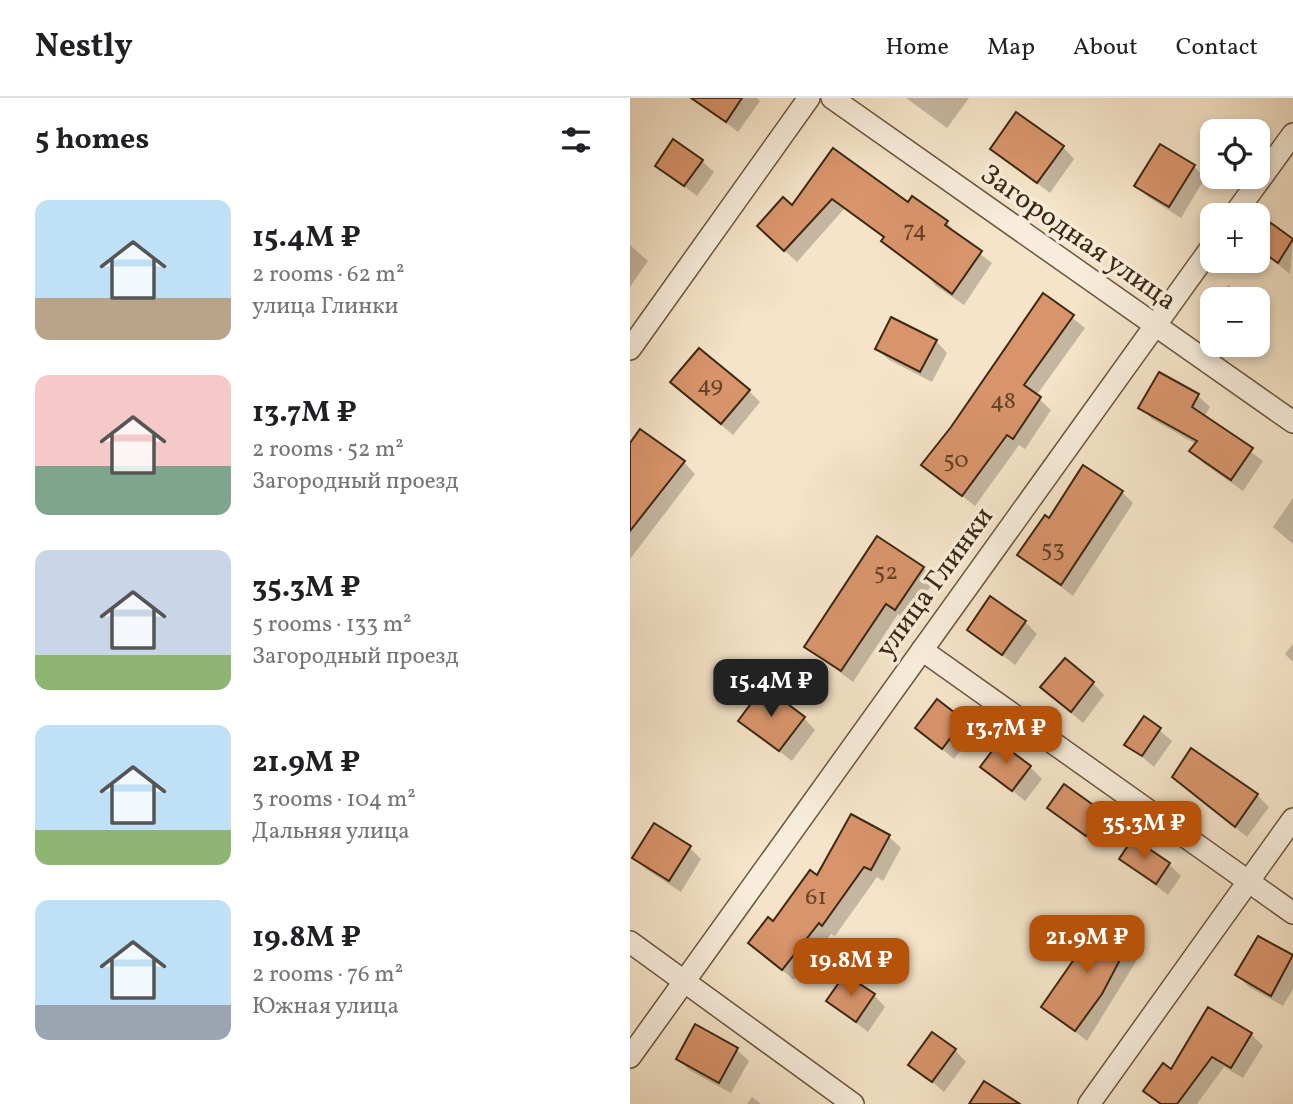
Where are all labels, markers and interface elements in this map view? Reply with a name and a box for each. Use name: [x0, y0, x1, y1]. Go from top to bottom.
text: Nestly: [35, 25, 133, 71]
text: Home: [885, 31, 949, 65]
text: Map: [987, 31, 1035, 65]
text: About: [1073, 31, 1138, 65]
text: Contact: [1176, 31, 1258, 65]
text: 5 homes: [35, 119, 149, 161]
map controls: [1200, 119, 1270, 357]
button: locate: [1200, 119, 1270, 189]
icon: filters: [557, 121, 595, 159]
street label: Загородная улица: [972, 156, 1184, 320]
button: +: [1200, 203, 1270, 273]
house number: 74: [903, 214, 927, 248]
text: 15.4M ₽: [252, 217, 361, 259]
icon: home: [91, 228, 175, 312]
text: 2 rooms · 62 m²: [252, 259, 404, 291]
button: −: [1200, 287, 1270, 357]
text: улица Глинки: [252, 291, 399, 323]
house number: 49: [697, 369, 723, 403]
house number: 48: [990, 385, 1016, 419]
text: 13.7M ₽: [252, 392, 357, 434]
icon: home: [91, 403, 175, 487]
text: 2 rooms · 52 m²: [252, 434, 404, 466]
house number: 50: [943, 444, 969, 478]
text: Загородный проезд: [252, 466, 459, 498]
street label: улица Глинки: [867, 499, 1003, 667]
house number: 53: [1041, 533, 1065, 567]
house number: 52: [874, 556, 898, 590]
text: 35.3M ₽: [252, 567, 361, 609]
icon: home: [91, 578, 175, 662]
text: 5 rooms · 133 m²: [252, 609, 412, 641]
text: Загородный проезд: [252, 641, 459, 673]
pin: 15.4M ₽: [706, 660, 836, 719]
text: 15.4M ₽: [729, 666, 813, 698]
pin: 13.7M ₽: [941, 706, 1071, 766]
text: 13.7M ₽: [966, 713, 1046, 745]
text: 21.9M ₽: [252, 742, 360, 784]
icon: home: [91, 753, 175, 837]
text: 3 rooms · 104 m²: [252, 784, 416, 816]
pin: 35.3M ₽: [1079, 802, 1209, 861]
text: 35.3M ₽: [1102, 808, 1186, 840]
text: Дальняя улица: [252, 816, 410, 848]
house number: 61: [805, 881, 827, 915]
pin: 21.9M ₽: [1022, 916, 1152, 975]
text: 19.8M ₽: [252, 917, 361, 959]
text: 21.9M ₽: [1045, 922, 1129, 954]
icon: home: [91, 928, 175, 1012]
pin: 19.8M ₽: [786, 939, 916, 998]
text: 19.8M ₽: [809, 945, 893, 977]
text: 2 rooms · 76 m²: [252, 959, 403, 991]
text: Южная улица: [252, 991, 399, 1023]

